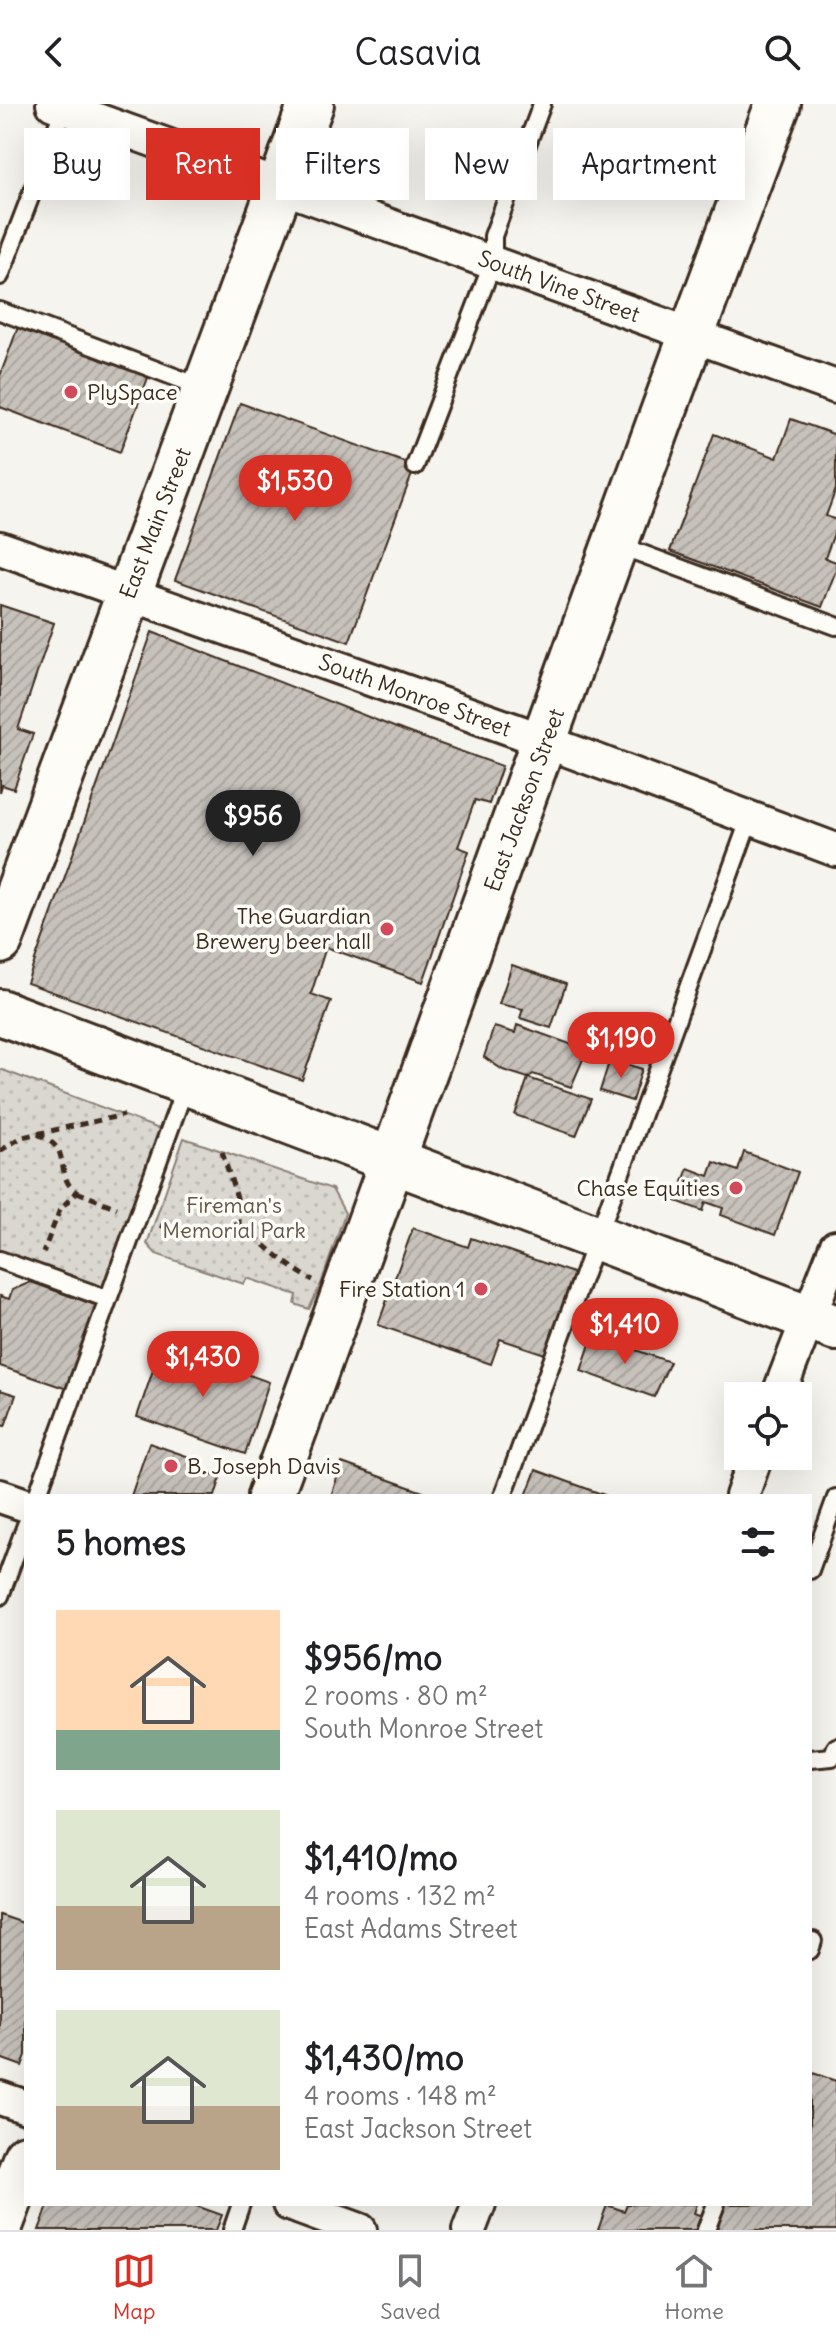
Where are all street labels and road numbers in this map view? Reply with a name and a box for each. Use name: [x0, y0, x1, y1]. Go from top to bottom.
street label: South Vine Street: [474, 244, 644, 328]
street label: East Main Street: [113, 443, 197, 603]
street label: South Monroe Street: [315, 647, 515, 743]
street label: East Jackson Street: [478, 705, 570, 895]

